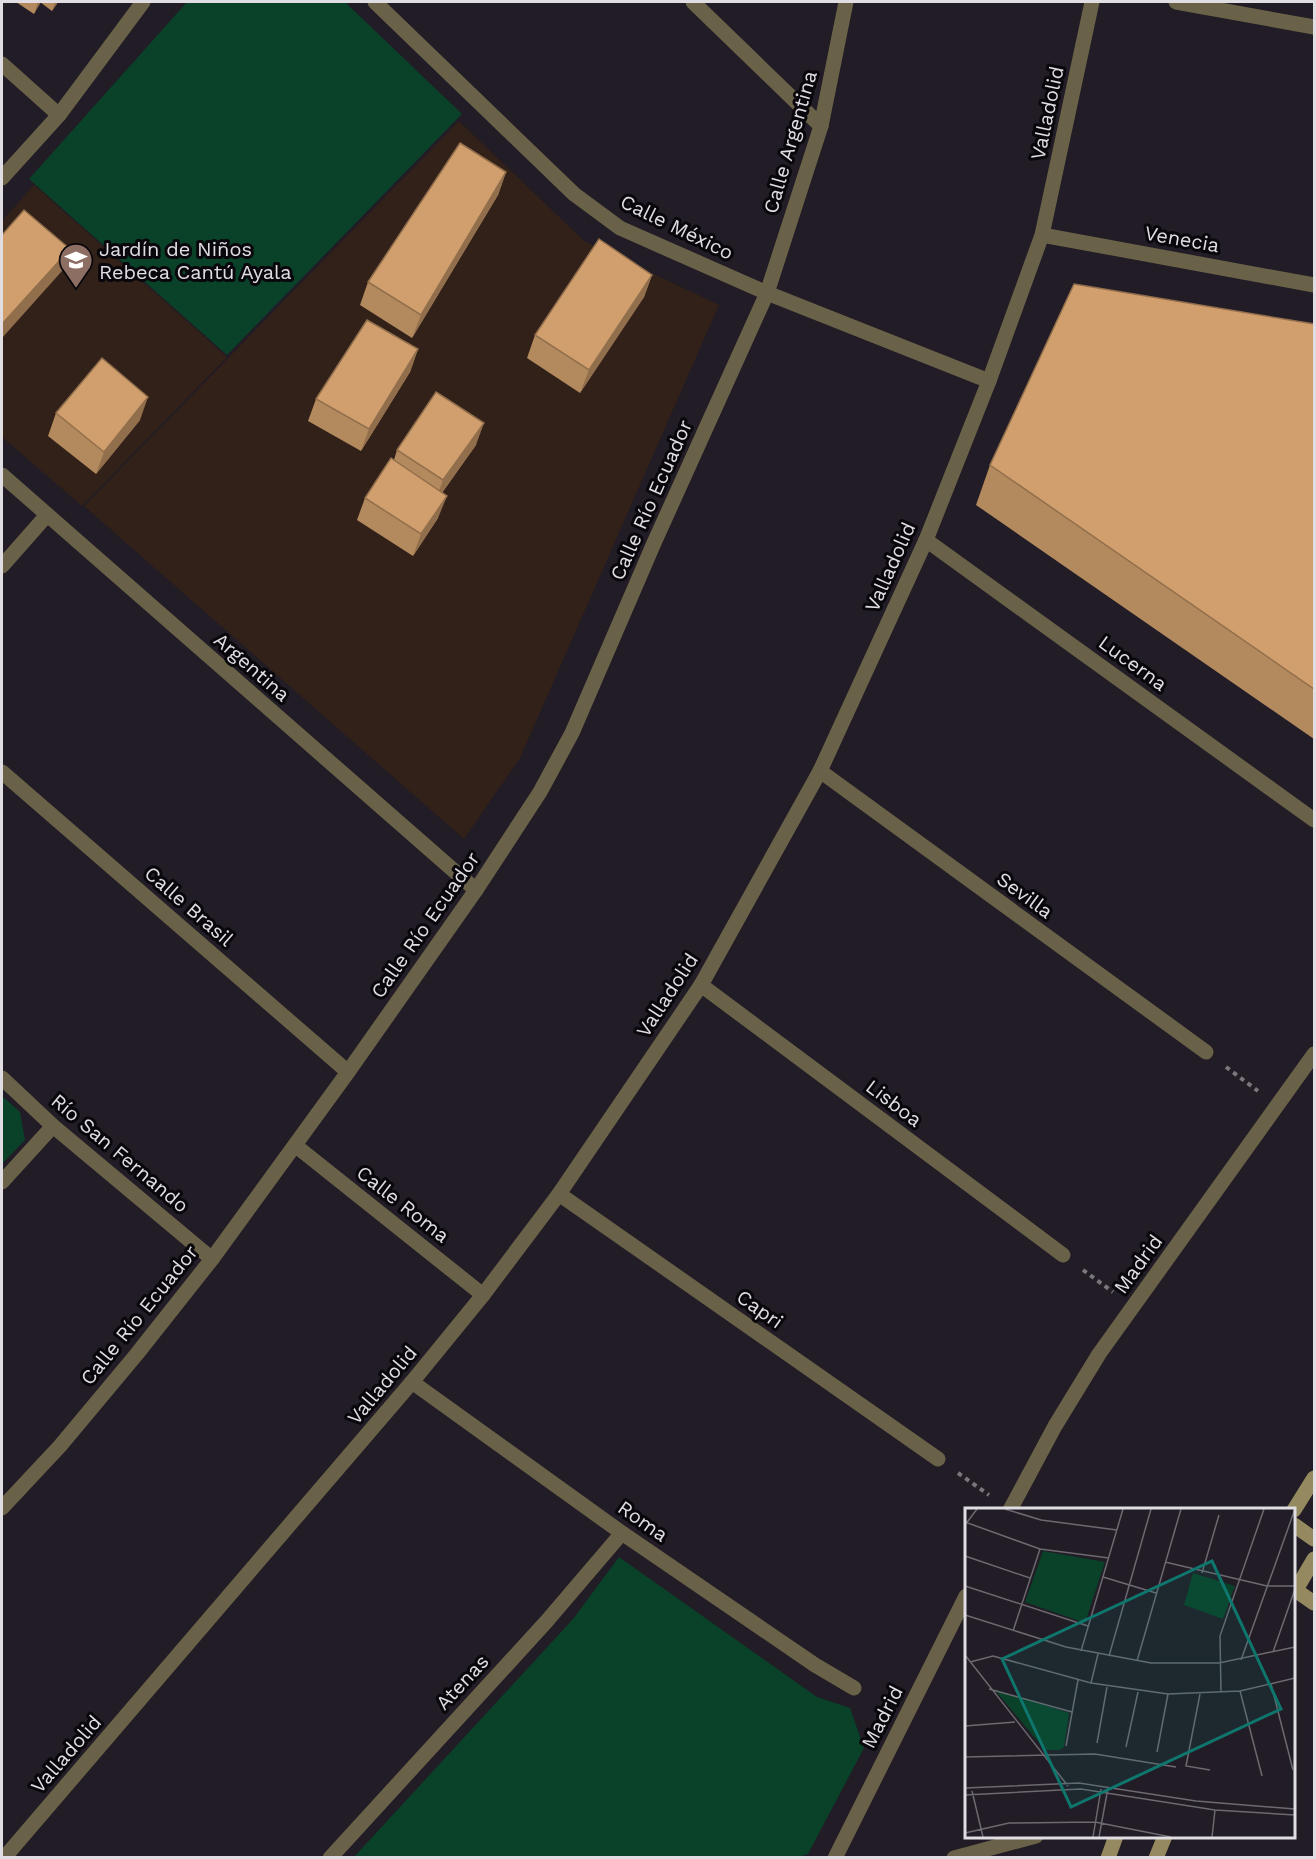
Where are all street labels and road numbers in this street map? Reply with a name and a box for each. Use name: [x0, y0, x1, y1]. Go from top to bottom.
street label: Valladolid: [1025, 64, 1069, 162]
street label: Calle Argentina: [758, 68, 822, 216]
street label: Calle México: [617, 189, 737, 265]
street label: Venecia: [1143, 221, 1221, 257]
street label: Calle Río Ecuador: [605, 416, 697, 584]
street label: Valladolid: [860, 519, 920, 615]
street label: Argentina: [209, 628, 295, 706]
street label: Lucerna: [1094, 630, 1172, 696]
street label: Calle Río Ecuador: [366, 847, 484, 1003]
street label: Calle Brasil: [140, 861, 238, 951]
street label: Sevilla: [992, 867, 1058, 923]
street label: Valladolid: [631, 949, 703, 1041]
street label: Lisboa: [861, 1074, 927, 1132]
street label: Río San Fernando: [46, 1089, 194, 1217]
street label: Calle Roma: [352, 1160, 454, 1248]
street label: Madrid: [1109, 1230, 1167, 1298]
street label: Calle Río Ecuador: [75, 1240, 203, 1390]
street label: Capri: [732, 1285, 788, 1333]
street label: Valladolid: [342, 1341, 422, 1429]
street label: Roma: [613, 1495, 673, 1547]
street label: Atenas: [430, 1649, 494, 1715]
street label: Madrid: [856, 1682, 908, 1752]
street label: Valladolid: [26, 1710, 106, 1798]

